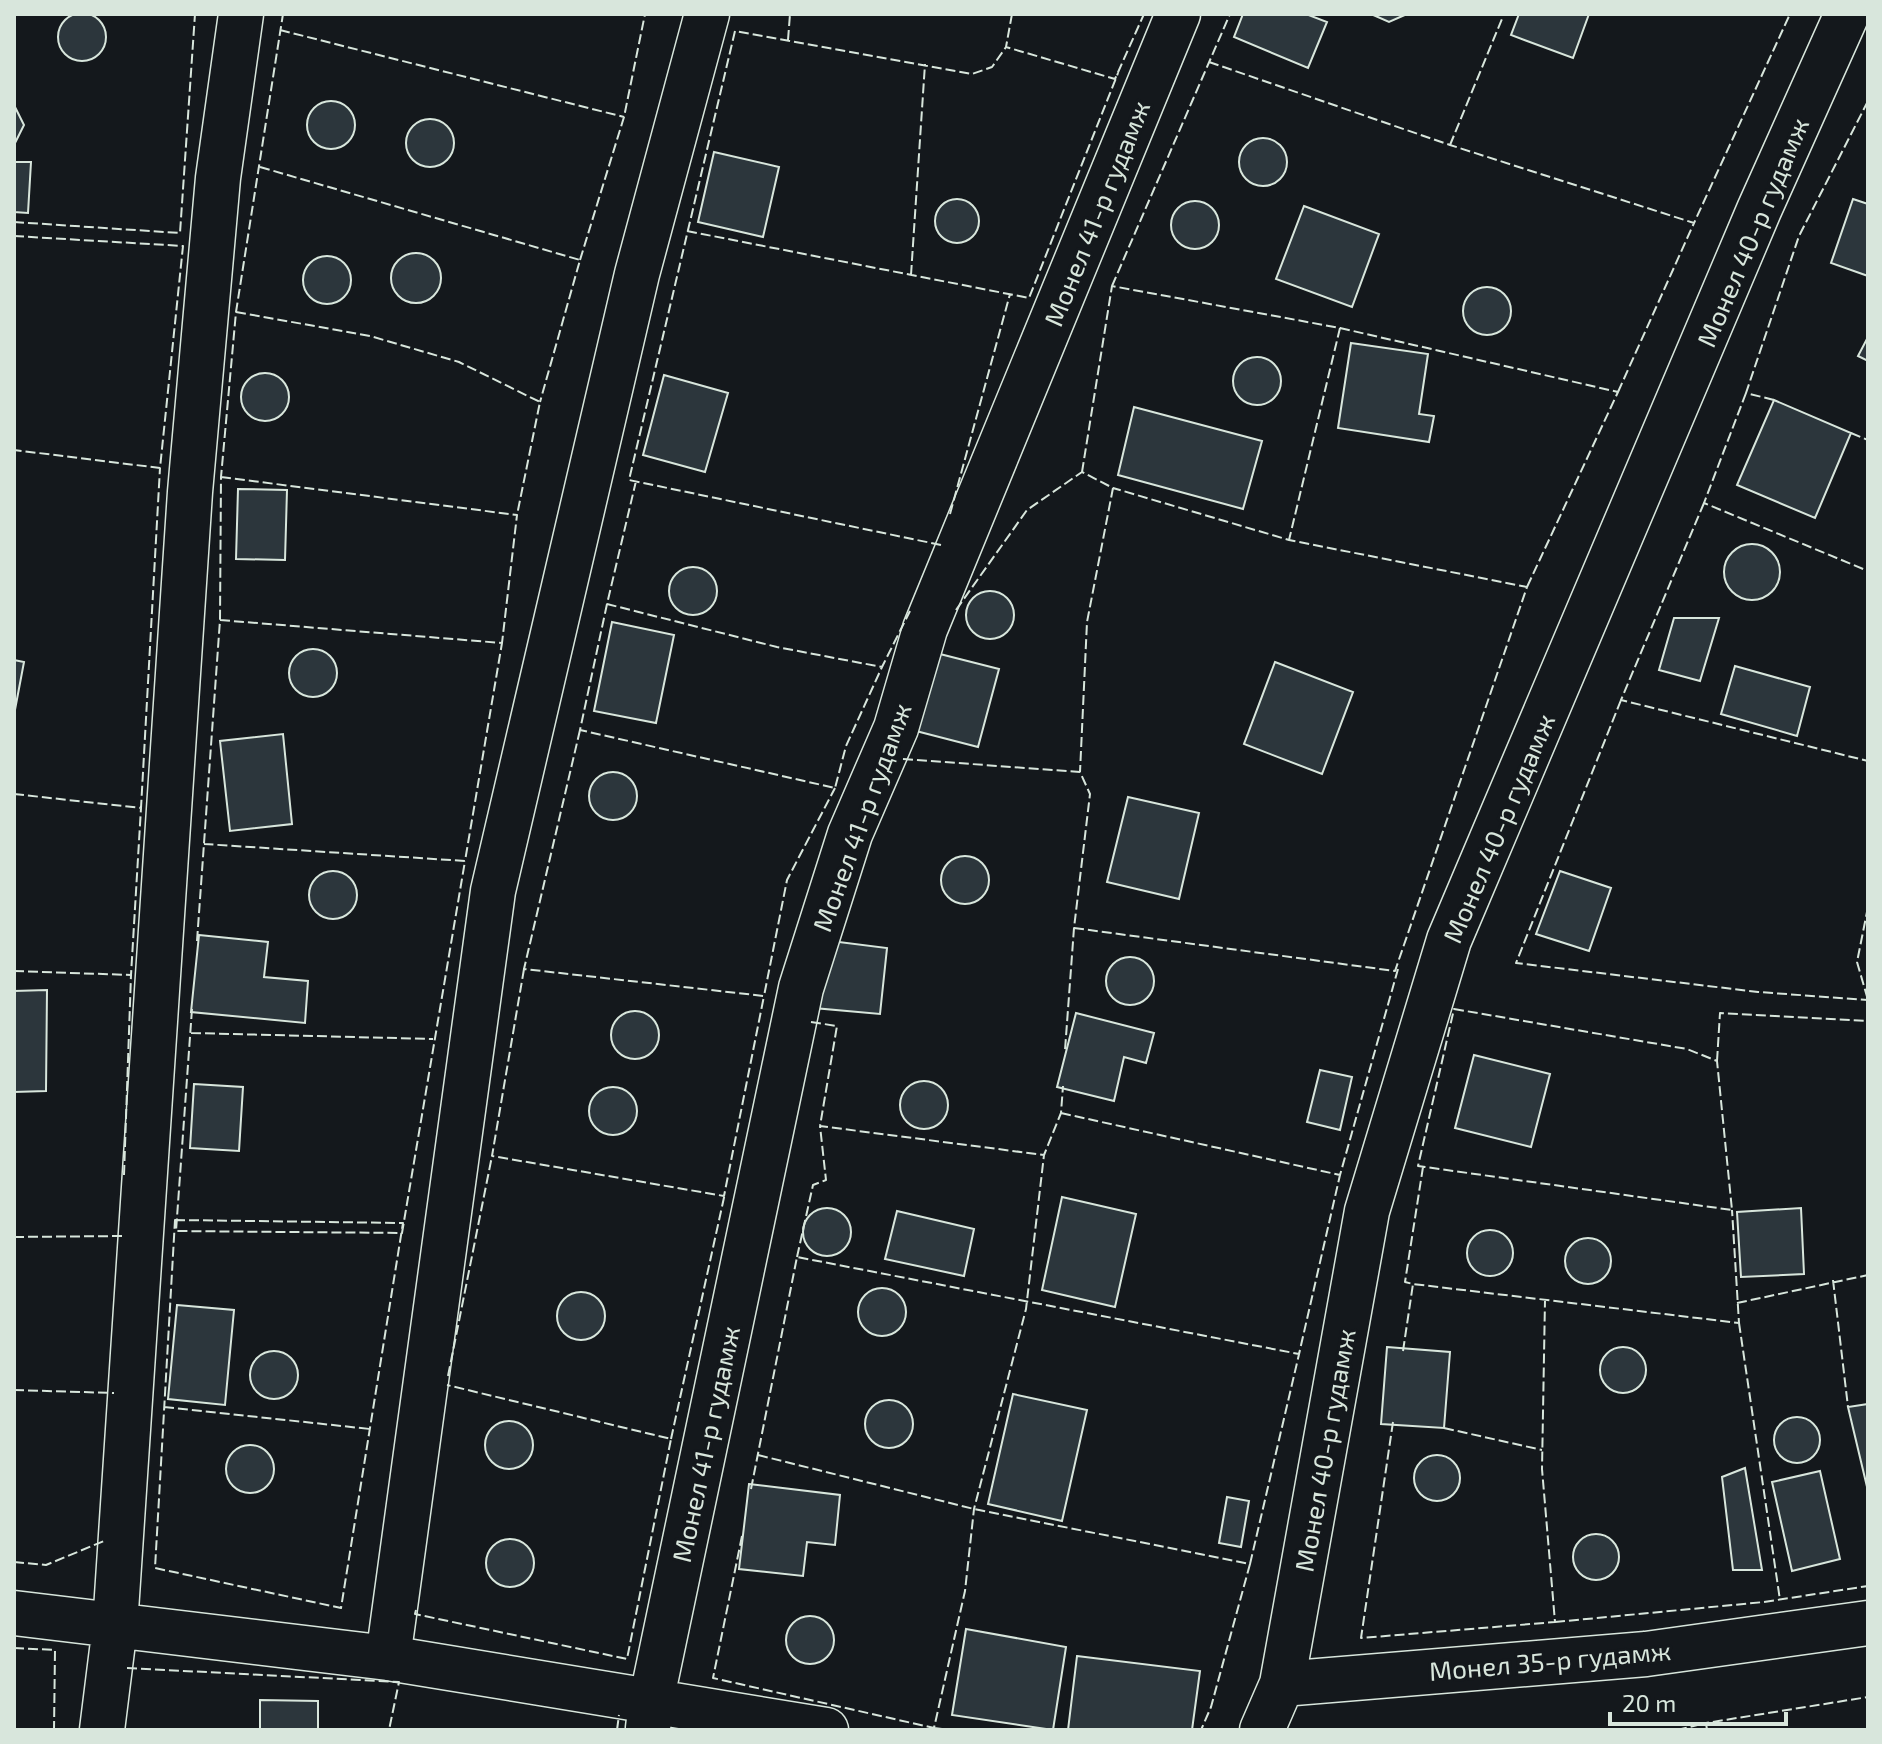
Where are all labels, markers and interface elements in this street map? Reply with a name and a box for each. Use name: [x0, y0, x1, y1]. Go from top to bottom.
street label: Монел 41-р гудамж: [1037, 96, 1156, 331]
street label: Монел 40-р гудамж: [1690, 113, 1815, 352]
street label: Монел 41-р гудамж: [805, 699, 918, 936]
street label: Монел 40-р гудамж: [1436, 709, 1561, 948]
street label: Монел 41-р гудамж: [665, 1323, 746, 1565]
street label: Монел 40-р гудамж: [1287, 1326, 1362, 1574]
street label: Монел 35-р гудамж: [1428, 1634, 1672, 1687]
scale bar: [1610, 1676, 1786, 1726]
text: 20 m: [1622, 1688, 1676, 1717]

